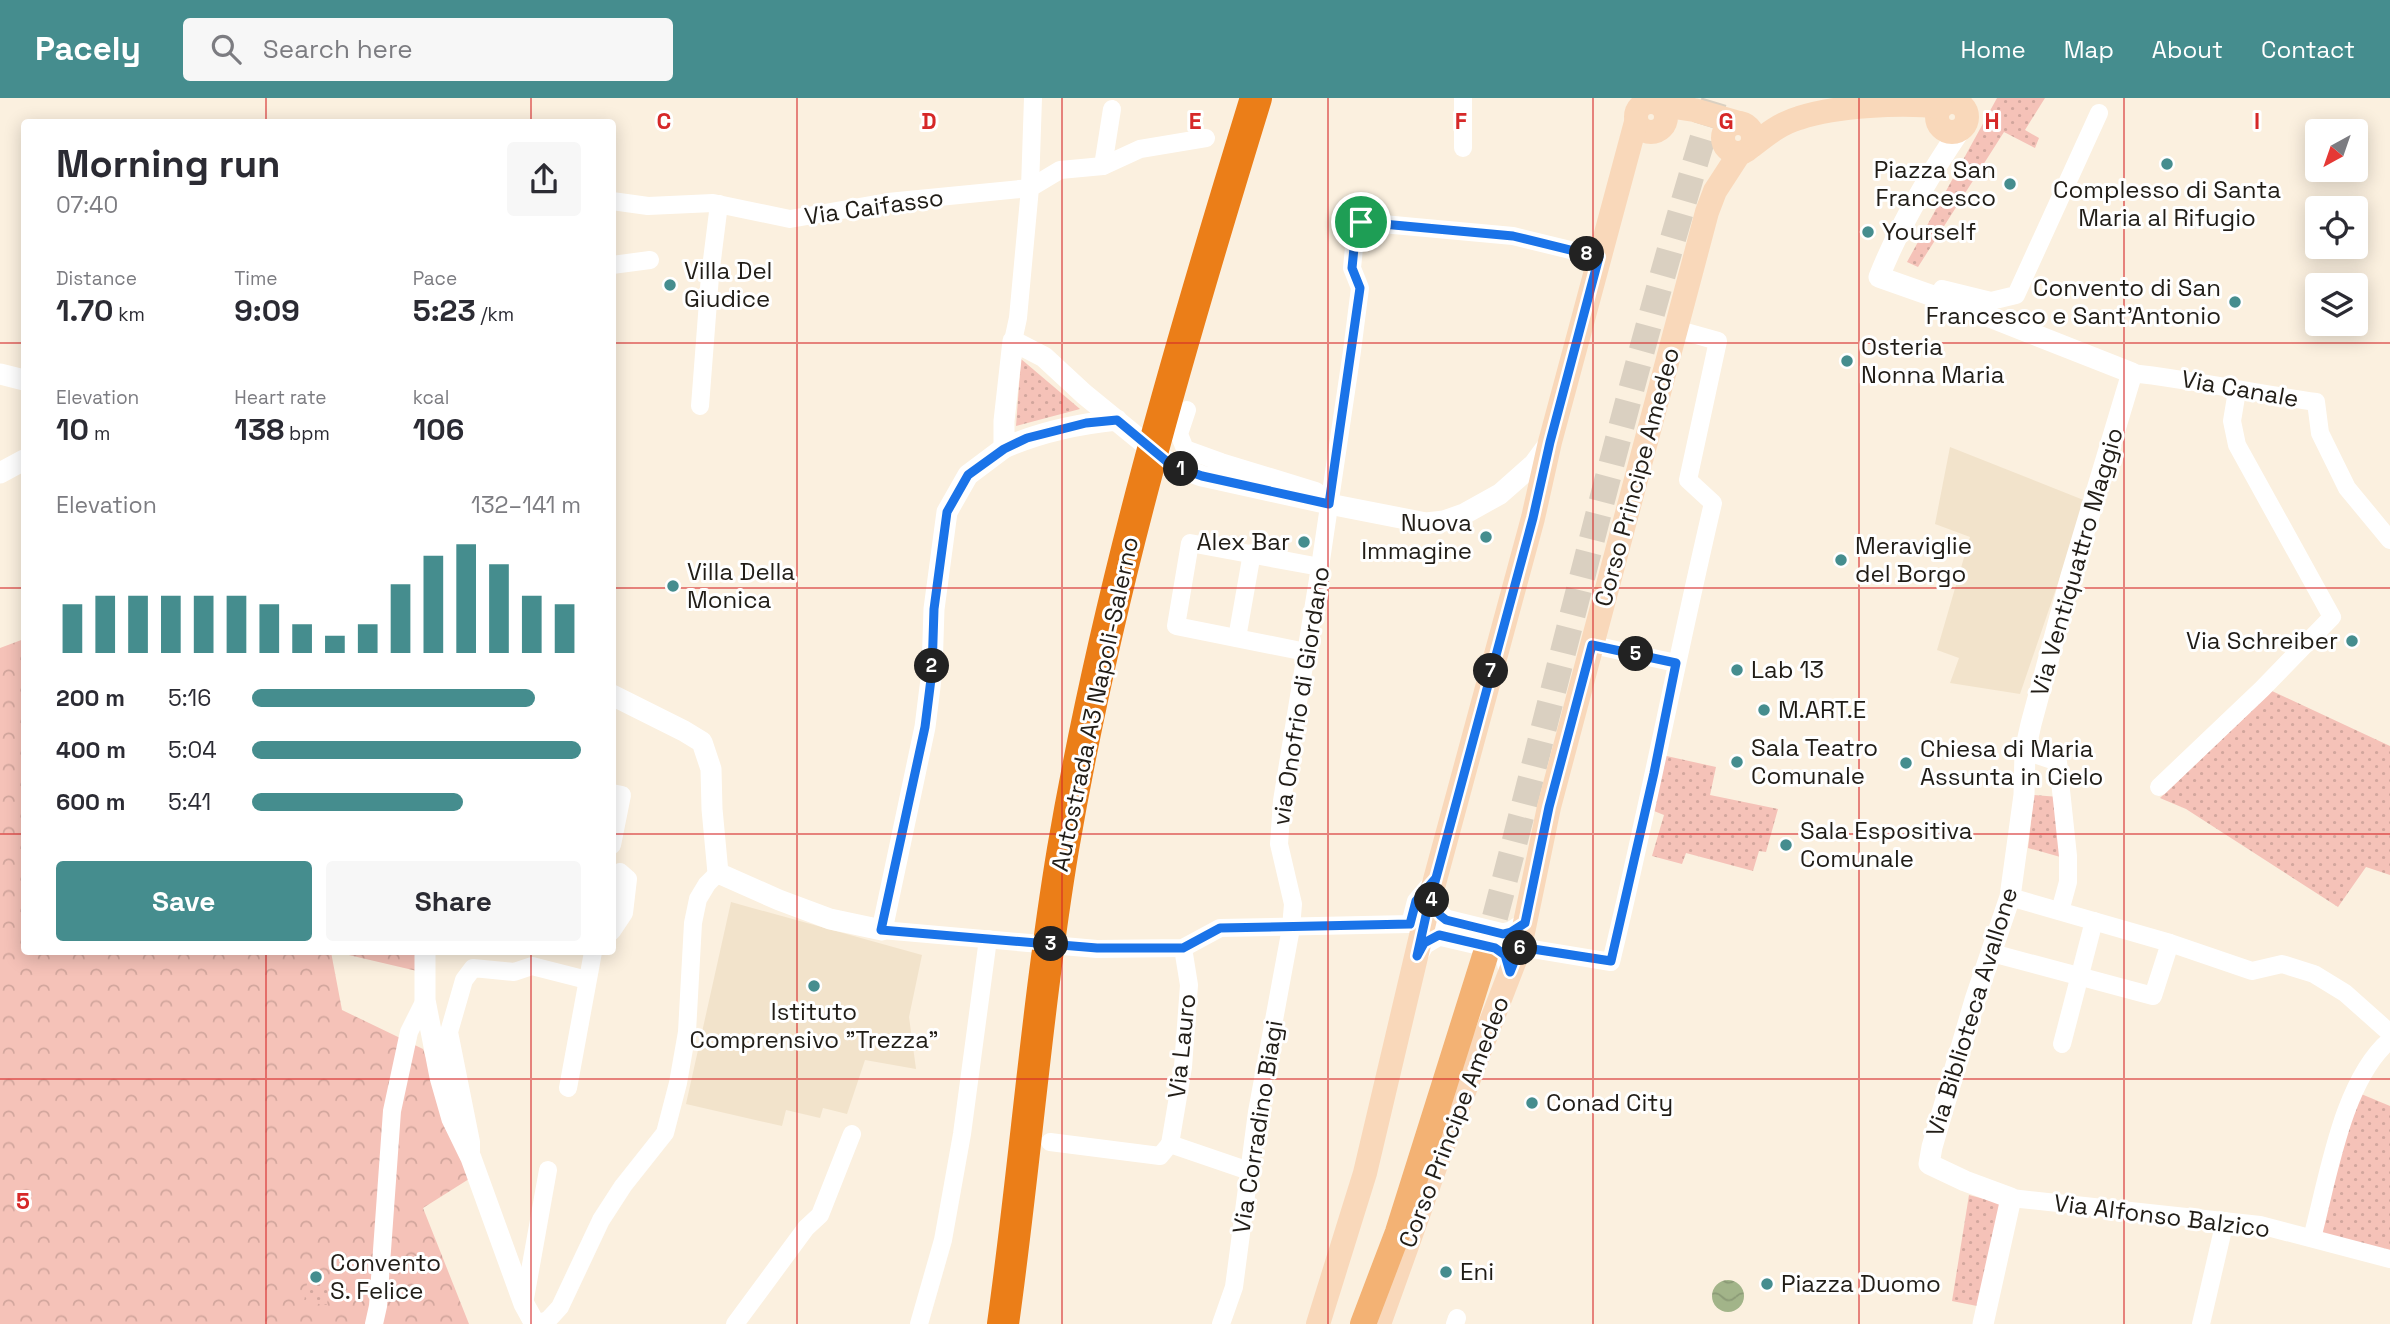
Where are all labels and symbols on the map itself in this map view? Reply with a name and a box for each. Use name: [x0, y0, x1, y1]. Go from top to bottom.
text: C: [657, 106, 671, 136]
text: D: [921, 106, 937, 136]
text: E: [1189, 106, 1201, 136]
text: F: [1455, 106, 1467, 136]
text: G: [1718, 106, 1734, 136]
text: H: [1984, 106, 2000, 136]
text: I: [2254, 106, 2260, 136]
north arrow: [2305, 119, 2368, 182]
place label: Piazza San Francesco: [1874, 154, 1996, 213]
marker: Complesso di Santa Maria al Rifugio: [2159, 156, 2175, 172]
place label: Complesso di Santa Maria al Rifugio: [2053, 174, 2281, 233]
marker: Piazza San Francesco: [2002, 176, 2018, 192]
street label: Via Caifasso: [802, 181, 945, 232]
pin: [1331, 192, 1391, 252]
place label: Yourself: [1882, 216, 1976, 247]
marker: Yourself: [1860, 224, 1876, 240]
pin: 8: [1570, 236, 1604, 272]
place label: Villa Del Giudice: [684, 255, 772, 314]
place label: Convento di San Francesco e Sant'Antonio: [1926, 272, 2221, 331]
marker: Villa Del Giudice: [662, 277, 678, 293]
marker: Convento di San Francesco e Sant'Antonio: [2227, 294, 2243, 310]
place label: Osteria Nonna Maria: [1861, 331, 2005, 390]
street label: Corso Principe Amedeo: [1587, 344, 1686, 610]
marker: Osteria Nonna Maria: [1839, 353, 1855, 369]
street label: Via Canale: [2179, 363, 2301, 414]
street label: Via Ventiquattro Maggio: [2023, 424, 2130, 700]
pin: 1: [1164, 452, 1198, 486]
place label: Nuova Immagine: [1361, 507, 1472, 566]
place label: Alex Bar: [1196, 526, 1290, 557]
marker: Nuova Immagine: [1478, 529, 1494, 545]
place label: Meraviglie del Borgo: [1855, 530, 1972, 589]
street label: Autostrada A3 Napoli-Salerno: [1044, 534, 1145, 874]
marker: Alex Bar: [1296, 534, 1312, 550]
marker: Meraviglie del Borgo: [1833, 552, 1849, 568]
place label: Villa Della Monica: [687, 556, 795, 615]
street label: via Onofrio di Giordano: [1265, 564, 1336, 828]
marker: Villa Della Monica: [665, 578, 681, 594]
place label: Via Schreiber: [2186, 625, 2338, 656]
marker: Via Schreiber: [2344, 633, 2360, 649]
pin: 5: [1618, 636, 1654, 672]
pin: 2: [914, 648, 950, 684]
pin: 7: [1474, 654, 1508, 688]
place label: Lab 13: [1751, 654, 1824, 685]
marker: Lab 13: [1729, 662, 1745, 678]
place label: M.ART.E: [1778, 694, 1866, 725]
marker: M.ART.E: [1756, 702, 1772, 718]
place label: Sala Teatro Comunale: [1751, 732, 1878, 791]
place label: Chiesa di Maria Assunta in Cielo: [1920, 733, 2103, 792]
marker: Sala Teatro Comunale: [1729, 754, 1745, 770]
marker: Chiesa di Maria Assunta in Cielo: [1898, 755, 1914, 771]
place label: Sala Espositiva Comunale: [1800, 815, 1973, 874]
marker: Sala Espositiva Comunale: [1778, 837, 1794, 853]
pin: 4: [1414, 882, 1450, 918]
street label: Via Biblioteca Avallone: [1919, 883, 2024, 1140]
pin: 3: [1034, 926, 1068, 962]
pin: 6: [1502, 930, 1538, 966]
marker: Istituto Comprensivo "Trezza": [806, 978, 822, 994]
street label: Via Lauro: [1161, 992, 1202, 1100]
street label: Corso Principe Amedeo: [1391, 992, 1516, 1252]
place label: Istituto Comprensivo "Trezza": [689, 996, 939, 1055]
street label: Via Corradino Biagi: [1225, 1018, 1290, 1236]
place label: Conad City: [1546, 1087, 1673, 1118]
marker: Conad City: [1524, 1095, 1540, 1111]
text: 5: [16, 1186, 30, 1216]
street label: Via Alfonso Balzico: [2052, 1187, 2272, 1244]
place label: Convento S. Felice: [330, 1247, 441, 1306]
place label: Eni: [1460, 1256, 1494, 1287]
marker: Eni: [1438, 1264, 1454, 1280]
place label: Piazza Duomo: [1781, 1268, 1941, 1299]
marker: Convento S. Felice: [308, 1269, 324, 1285]
marker: Piazza Duomo: [1759, 1276, 1775, 1292]

